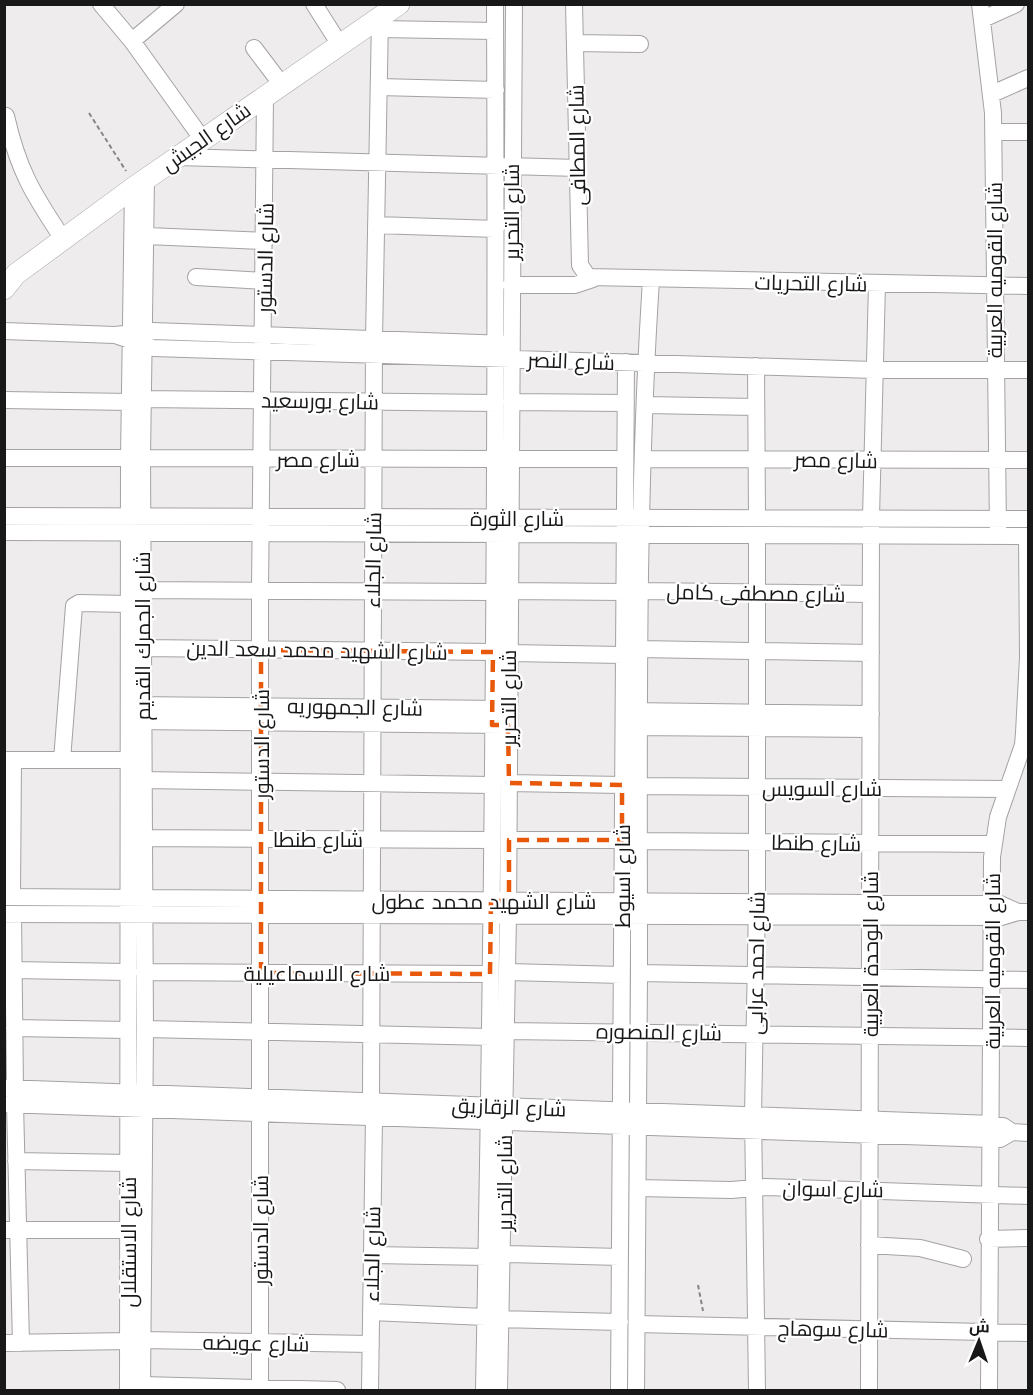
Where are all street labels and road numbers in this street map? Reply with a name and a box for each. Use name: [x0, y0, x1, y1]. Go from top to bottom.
street label: شارع المطافى: [563, 84, 593, 206]
street label: شارع الجيش: [157, 97, 257, 178]
street label: شارع التحرير: [499, 164, 526, 261]
street label: شارع القوميه العربية: [982, 182, 1009, 358]
street label: شارع الدستور: [252, 203, 280, 314]
street label: شارع التحريات: [754, 270, 868, 298]
street label: شارع النصر: [526, 347, 615, 377]
street label: شارع بورسعيد: [261, 387, 379, 417]
street label: شارع مصر: [275, 447, 360, 474]
street label: شارع مصر: [793, 447, 878, 475]
street label: شارع الثورة: [470, 506, 564, 533]
street label: شارع الجلاء: [360, 512, 388, 608]
street label: شارع الجمرك القديم: [130, 551, 157, 721]
street label: شارع مصطفى كامل: [666, 579, 846, 609]
street label: شارع الشهيد محمد سعد الدين: [186, 635, 448, 667]
street label: شارع التحرير: [496, 650, 523, 747]
street label: شارع الدستور: [249, 689, 276, 800]
street label: شارع الجمهوريه: [287, 693, 423, 723]
street label: شارع السويس: [762, 776, 882, 803]
street label: شارع اسيوط: [610, 824, 637, 928]
street label: شارع طنطا: [273, 827, 363, 854]
street label: شارع طنطا: [771, 830, 861, 858]
street label: شارع الوحدة العربية: [858, 871, 885, 1037]
street label: شارع القوميه العربية: [980, 873, 1007, 1049]
street label: شارع الشهيد محمد عطول: [372, 889, 597, 916]
street label: شارع احمد عرابى: [742, 891, 772, 1035]
street label: شارع الاسماعيلية: [244, 961, 390, 988]
street label: شارع المنصوره: [596, 1018, 722, 1048]
street label: شارع الزقازيق: [451, 1093, 567, 1123]
street label: شارع التحرير: [492, 1135, 519, 1232]
street label: شارع الدستور: [248, 1175, 275, 1286]
street label: شارع اسوان: [782, 1176, 884, 1204]
street label: شارع الاستقلال: [116, 1177, 143, 1307]
street label: شارع الجلاء: [359, 1206, 387, 1302]
street label: شارع سوهاج: [777, 1316, 889, 1344]
street label: شارع عويضه: [202, 1330, 310, 1358]

